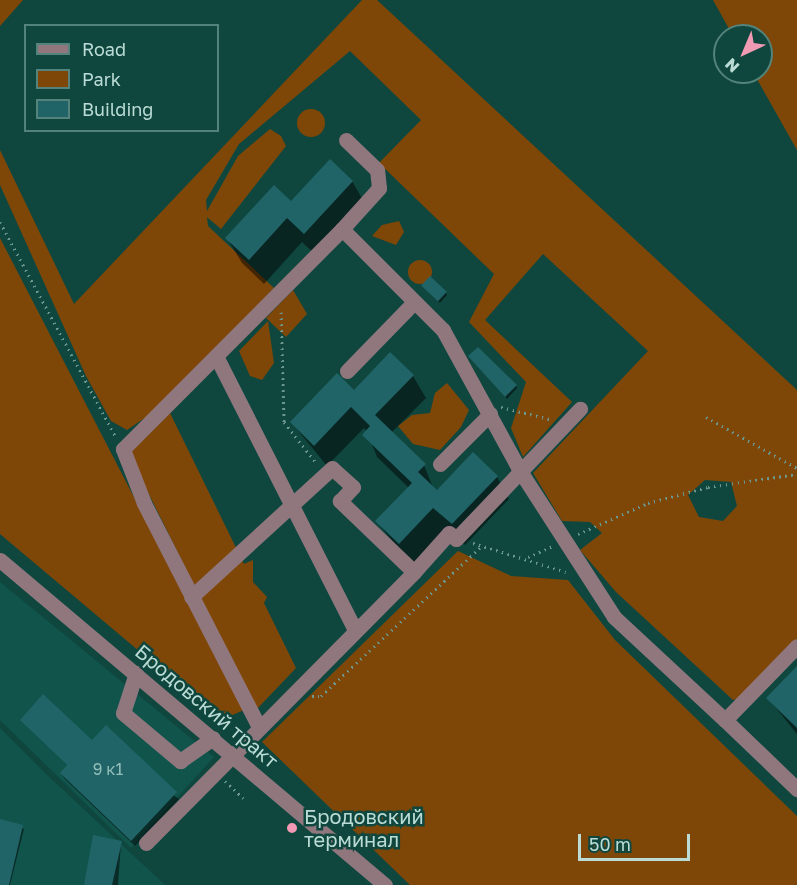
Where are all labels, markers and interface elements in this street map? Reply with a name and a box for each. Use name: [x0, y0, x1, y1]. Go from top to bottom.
legend: [24, 24, 219, 132]
north arrow: [713, 24, 773, 84]
text: Road: [82, 38, 126, 60]
text: N: [721, 54, 743, 77]
text: Park: [82, 68, 121, 90]
text: Building: [82, 98, 153, 120]
street label: Бродовский тракт: [131, 639, 283, 773]
house number: 9 к1: [93, 759, 123, 779]
place label: Бродовский терминал: [304, 804, 424, 851]
marker: Бродовский терминал: [285, 821, 299, 835]
scale bar: [581, 822, 694, 860]
text: 50 m: [589, 833, 631, 855]

